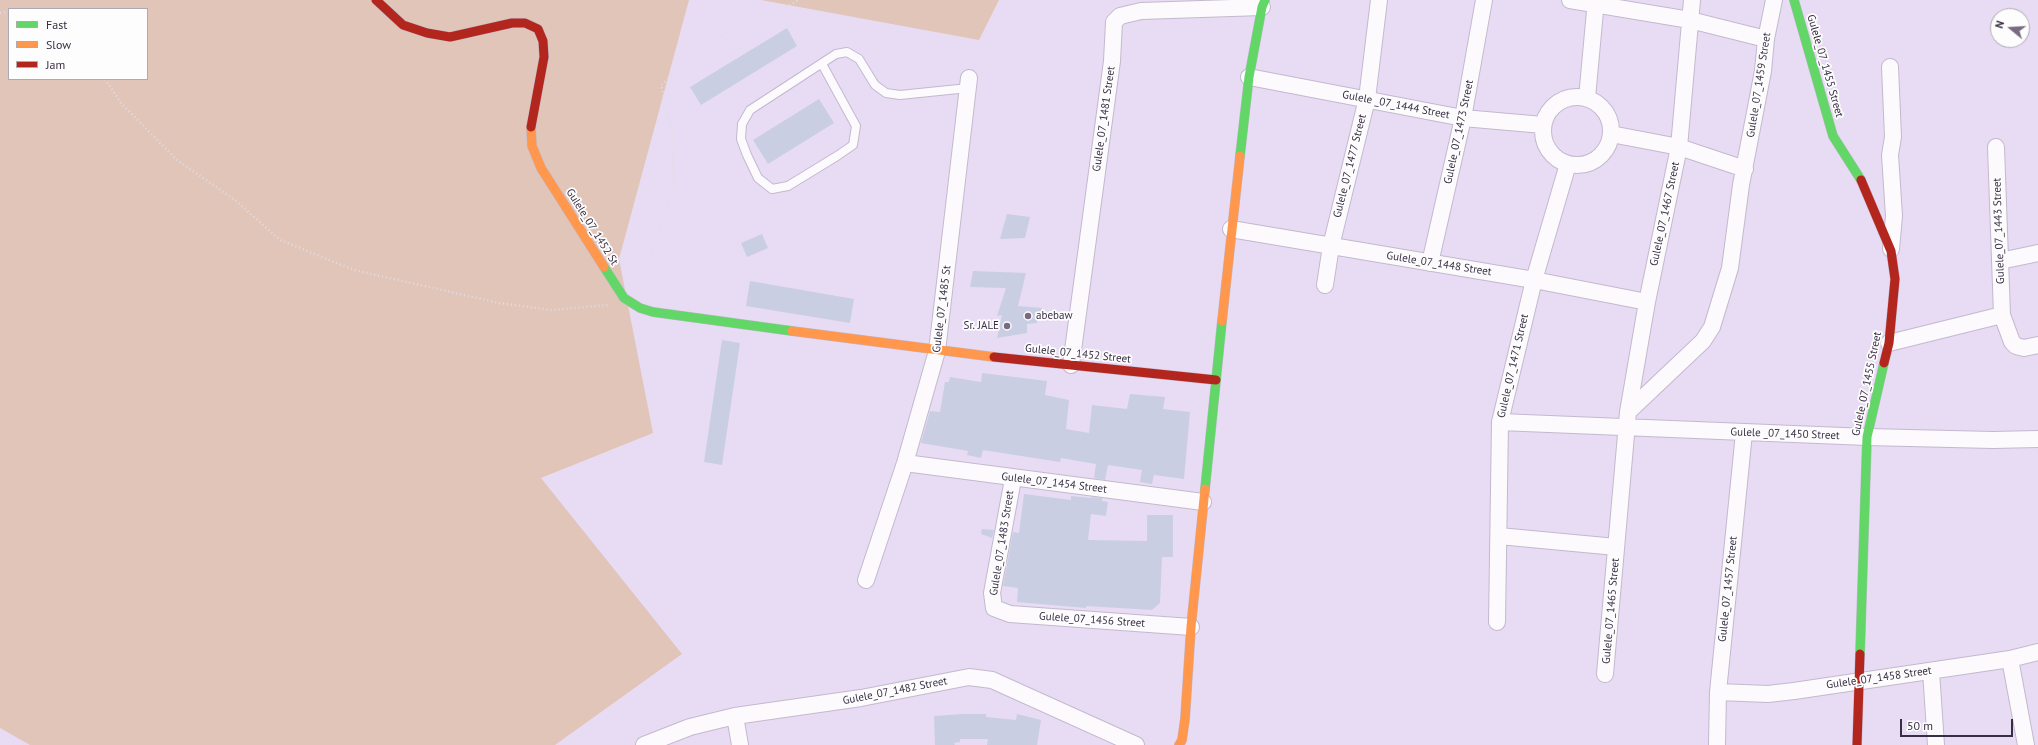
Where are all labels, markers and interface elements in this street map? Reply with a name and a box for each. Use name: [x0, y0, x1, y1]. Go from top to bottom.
legend: [8, 8, 148, 80]
north arrow: [1990, 8, 2030, 48]
street label: Gulele_07_1455 Street: [1804, 13, 1846, 119]
text: Fast: [46, 17, 67, 32]
text: N: [1992, 19, 2007, 30]
street label: Gulele_07_1459 Street: [1744, 32, 1774, 138]
text: Slow: [46, 37, 71, 52]
text: Jam: [46, 57, 65, 72]
street label: Gulele_07_1481 Street: [1090, 65, 1118, 173]
street label: Gulele_07_1473 Street: [1442, 79, 1476, 185]
street label: Gulele _07_1444 Street: [1341, 88, 1451, 122]
street label: Gulele_07_1477 Street: [1331, 113, 1369, 219]
street label: Gulele_07_1467 Street: [1648, 161, 1682, 267]
street label: Gulele_07_1443 Street: [1991, 178, 2007, 284]
street label: Gulele_07_1452 St: [563, 186, 621, 268]
street label: Gulele_07_1448 Street: [1386, 249, 1492, 279]
street label: Gulele_07_1485 St: [930, 265, 954, 353]
place label: abebaw: [1036, 309, 1072, 323]
marker: abebaw: [1023, 311, 1033, 321]
street label: Gulele_07_1471 Street: [1495, 313, 1531, 419]
place label: Sr. JALE: [964, 319, 999, 333]
marker: Sr. JALE: [1002, 321, 1012, 331]
street label: Gulele_07_1455 Street: [1850, 331, 1884, 437]
street label: Gulele_07_1452 Street: [1024, 342, 1132, 366]
street label: Gulele _07_1450 Street: [1730, 425, 1840, 443]
street label: Gulele_07_1454 Street: [1000, 470, 1108, 496]
street label: Gulele_07_1483 Street: [987, 490, 1017, 596]
street label: Gulele_07_1457 Street: [1716, 535, 1740, 643]
street label: Gulele_07_1465 Street: [1600, 558, 1622, 664]
street label: Gulele_07_1456 Street: [1039, 610, 1145, 630]
street label: Gulele_07_1458 Street: [1825, 664, 1933, 692]
street label: Gulele_07_1482 Street: [842, 674, 948, 708]
scale bar: [1902, 711, 2015, 737]
text: 50 m: [1907, 718, 1933, 733]

